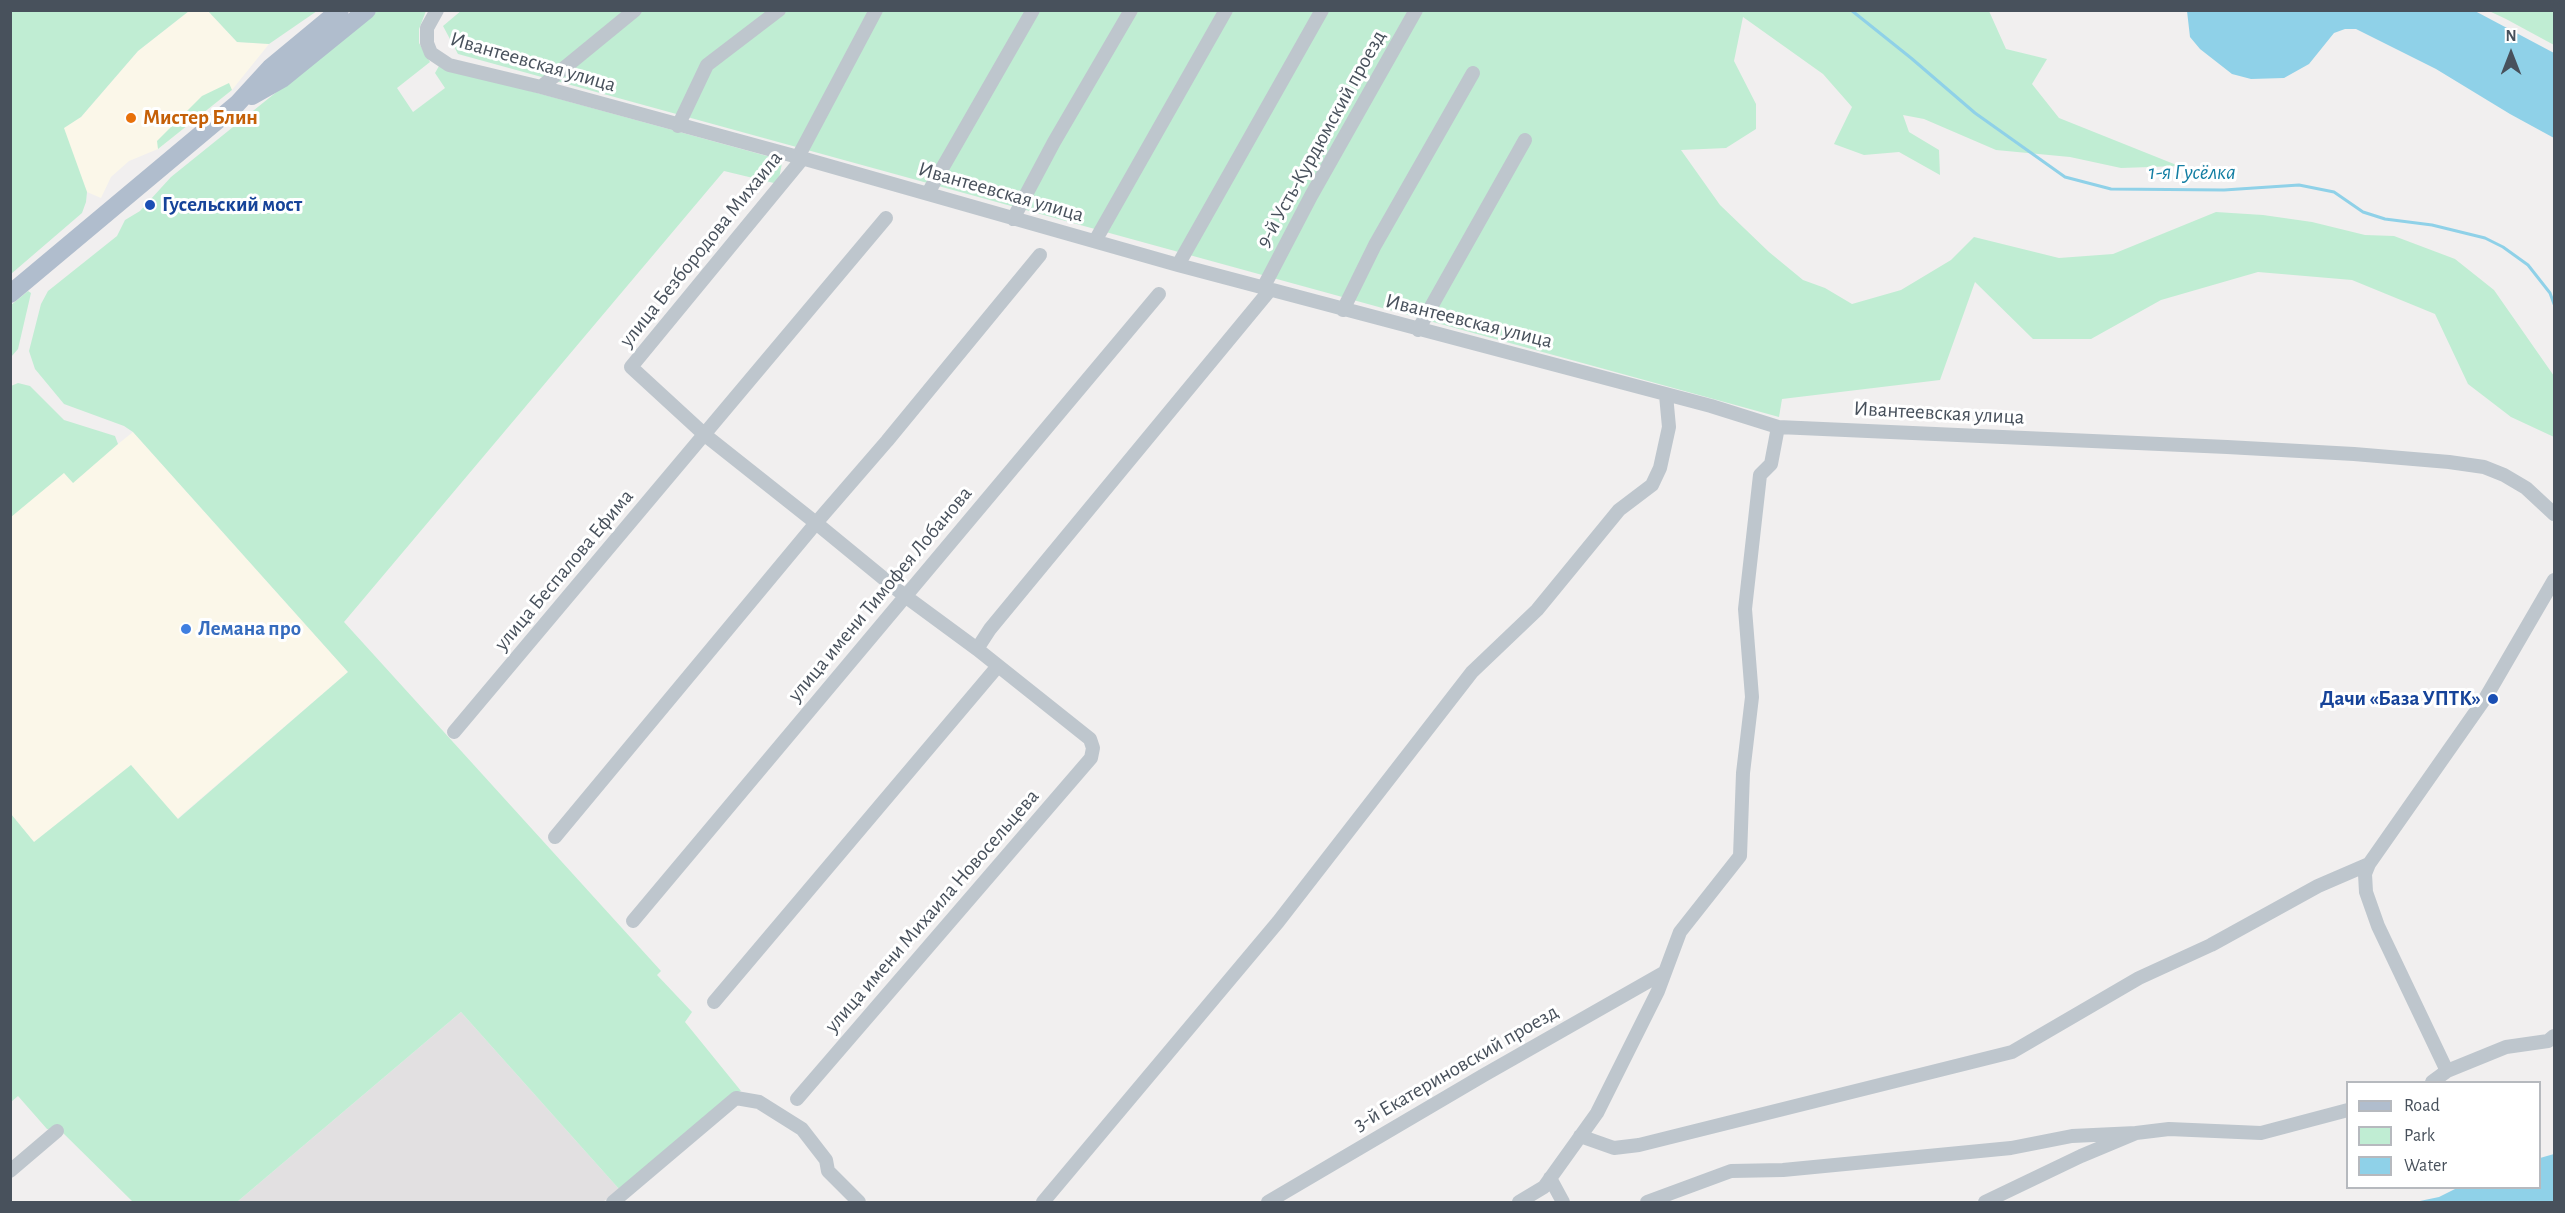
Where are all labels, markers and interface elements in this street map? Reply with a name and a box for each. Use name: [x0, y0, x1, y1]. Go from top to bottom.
north arrow: [2481, 24, 2541, 84]
street label: Ивантеевская улица: [447, 26, 619, 98]
street label: 9-й Усть-Курдюмский проезд: [1251, 26, 1391, 252]
text: N: [2505, 28, 2517, 44]
place label: Мистер Блин: [143, 105, 258, 131]
marker: Мистер Блин: [124, 111, 138, 125]
street label: улица Безбородова Михаила: [614, 146, 788, 352]
street label: Ивантеевская улица: [915, 156, 1087, 228]
water label: 1-я Гусёлка: [2148, 159, 2236, 185]
place label: Гусельский мост: [162, 192, 302, 218]
marker: Гусельский мост: [143, 198, 157, 212]
street label: Ивантеевская улица: [1383, 288, 1555, 354]
street label: Ивантеевская улица: [1853, 396, 2025, 430]
street label: улица имени Тимофея Лобанова: [783, 481, 977, 707]
street label: улица Беспалова Ефима: [489, 484, 639, 656]
place label: Лемана про: [198, 616, 301, 642]
marker: Лемана про: [179, 622, 193, 636]
place label: Дачи «База УПТК»: [2320, 686, 2481, 712]
marker: Дачи «База УПТК»: [2486, 692, 2500, 706]
street label: улица имени Михаила Новосельцева: [819, 784, 1045, 1038]
street label: 3-й Екатериновский проезд: [1349, 999, 1563, 1137]
legend: [2346, 1081, 2541, 1189]
text: Road: [2404, 1097, 2440, 1115]
text: Park: [2404, 1127, 2435, 1145]
text: Water: [2404, 1157, 2447, 1175]

